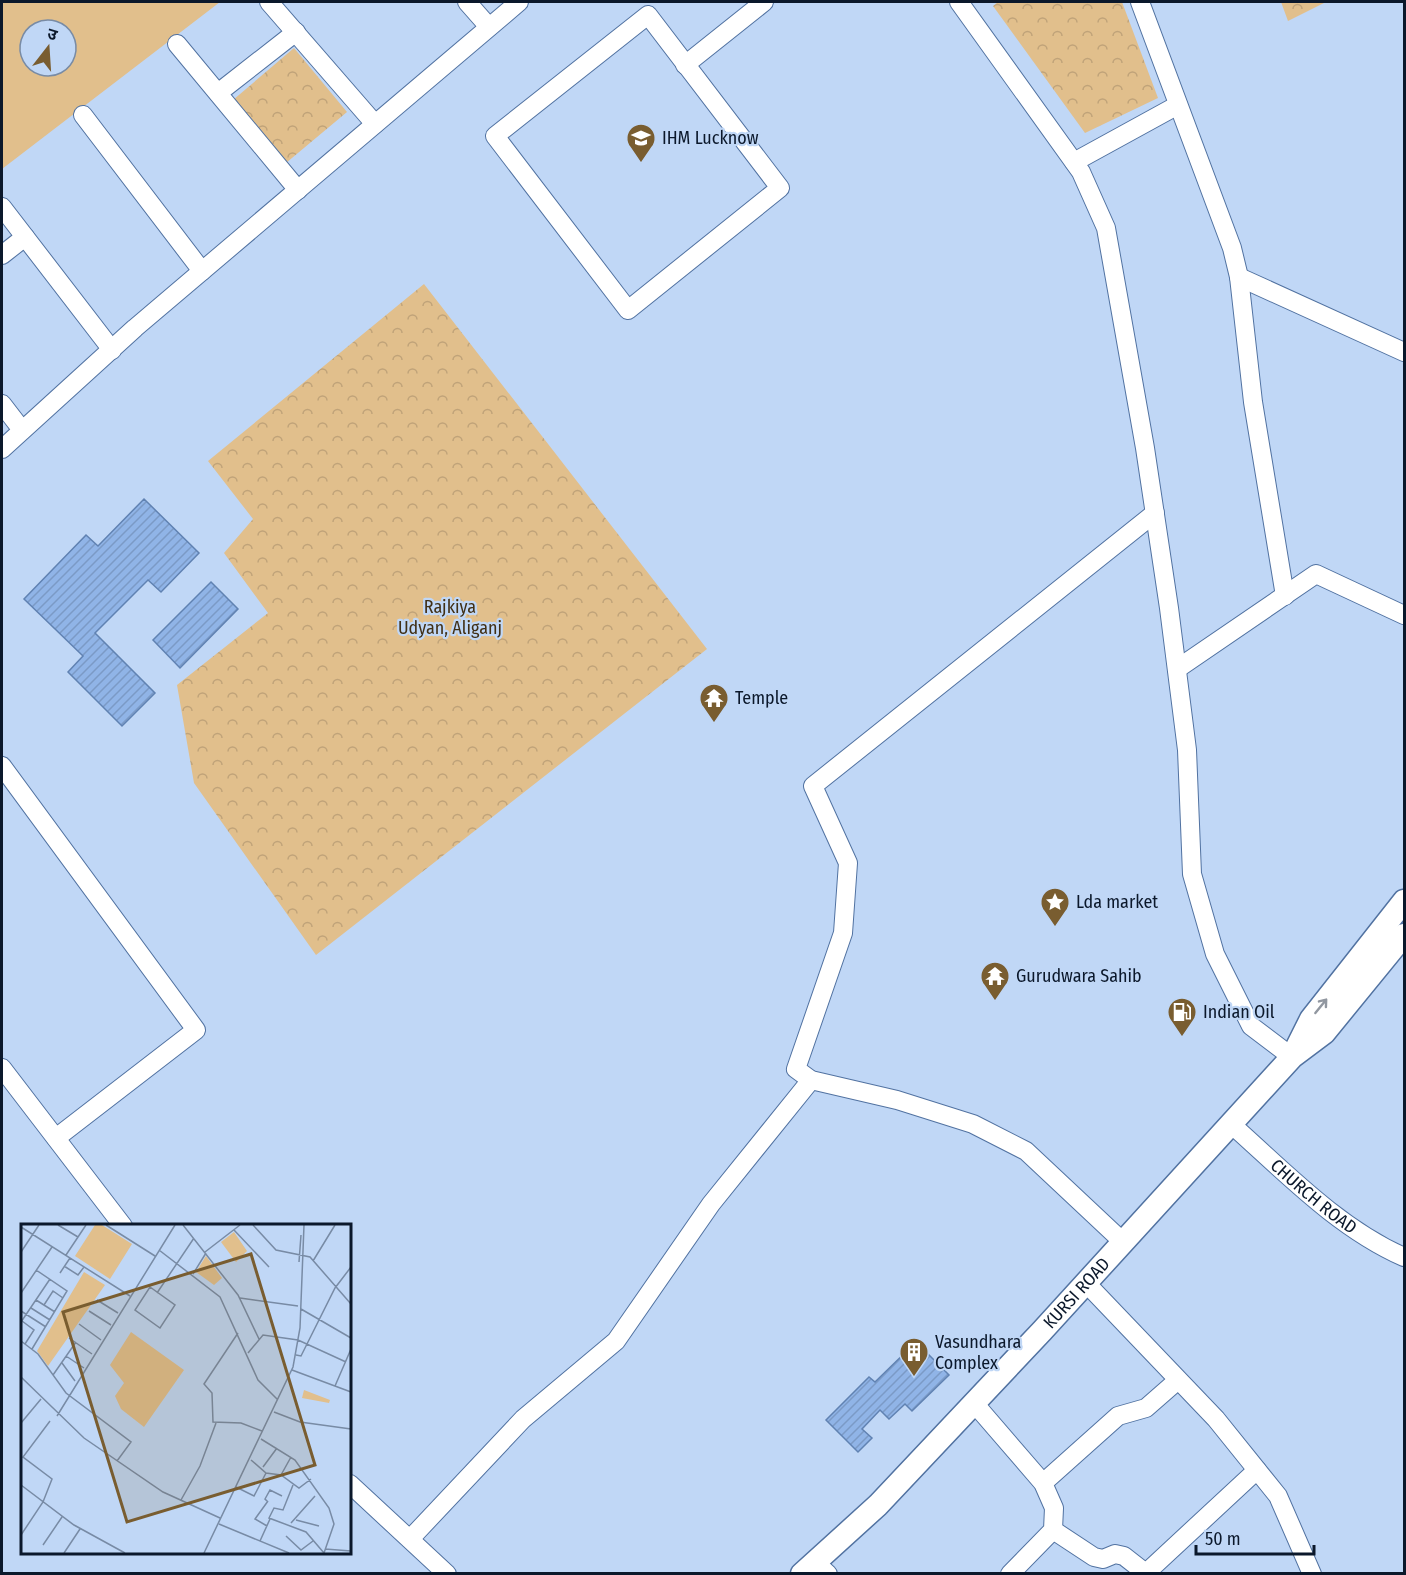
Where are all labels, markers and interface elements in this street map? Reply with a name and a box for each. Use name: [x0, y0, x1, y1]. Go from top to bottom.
north arrow: [18, 18, 78, 78]
text: उ: [45, 24, 60, 45]
school or university icon: IHM Lucknow: [625, 122, 657, 164]
place label: IHM Lucknow: [662, 127, 759, 149]
park label: Rajkiya Udyan, Aliganj: [398, 596, 502, 639]
temple icon: Temple: [698, 682, 730, 724]
place label: Temple: [735, 687, 788, 709]
place icon: Lda market: [1039, 886, 1071, 928]
place label: Lda market: [1076, 891, 1158, 913]
temple icon: Gurudwara Sahib: [979, 960, 1011, 1002]
place label: Gurudwara Sahib: [1016, 965, 1142, 987]
fuel station icon: Indian Oil: [1166, 996, 1198, 1038]
one-way arrow: [1314, 999, 1327, 1015]
place label: Indian Oil: [1203, 1001, 1275, 1023]
street label: CHURCH ROAD: [1266, 1154, 1361, 1238]
inset map: [21, 1224, 351, 1554]
street label: KURSI ROAD: [1039, 1253, 1114, 1333]
place label: Vasundhara Complex: [935, 1331, 1021, 1374]
building icon: Vasundhara Complex: [898, 1336, 930, 1378]
scale bar: [1196, 1518, 1314, 1556]
text: 50 m: [1205, 1528, 1241, 1550]

